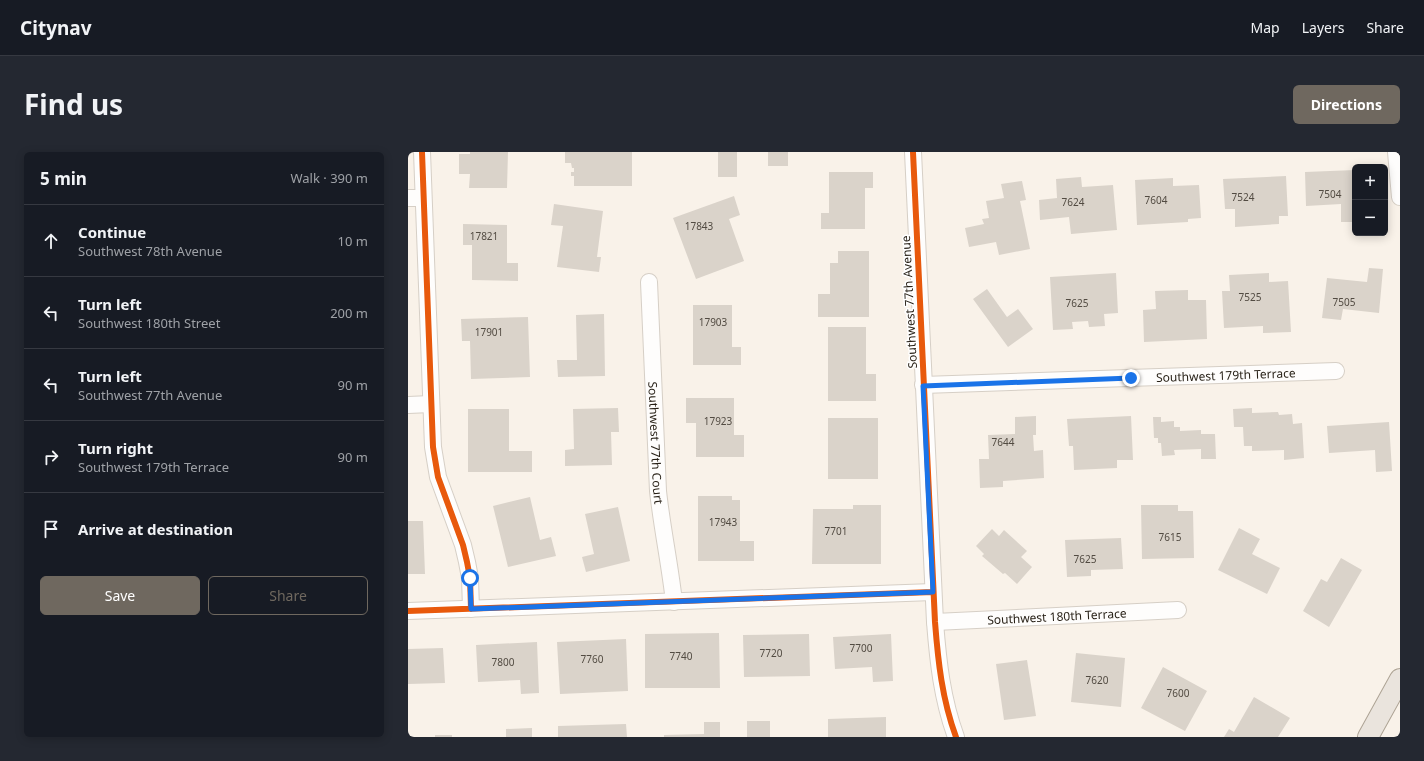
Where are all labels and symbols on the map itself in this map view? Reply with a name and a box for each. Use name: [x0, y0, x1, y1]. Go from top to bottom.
house number: 7504: [1319, 187, 1342, 201]
house number: 7524: [1232, 190, 1255, 204]
house number: 7604: [1145, 193, 1168, 207]
house number: 7624: [1062, 195, 1085, 209]
house number: 17843: [685, 219, 714, 233]
house number: 17821: [470, 229, 498, 243]
street label: Southwest 77th Avenue: [897, 235, 921, 369]
house number: 7525: [1239, 290, 1262, 304]
house number: 7505: [1333, 295, 1356, 309]
house number: 7625: [1066, 296, 1089, 310]
house number: 17903: [699, 315, 728, 329]
house number: 17901: [475, 325, 503, 339]
street label: Southwest 179th Terrace: [1156, 364, 1296, 386]
route end: [1122, 369, 1140, 387]
street label: Southwest 77th Court: [645, 381, 668, 506]
house number: 17923: [704, 414, 733, 428]
house number: 7644: [992, 435, 1015, 449]
house number: 17943: [709, 515, 738, 529]
house number: 7701: [825, 524, 847, 538]
house number: 7615: [1159, 530, 1182, 544]
house number: 7625: [1074, 552, 1097, 566]
route start: [461, 569, 479, 587]
street label: Southwest 180th Terrace: [987, 604, 1127, 628]
house number: 7700: [850, 641, 873, 655]
house number: 7720: [760, 646, 783, 660]
house number: 7740: [670, 649, 693, 663]
house number: 7760: [581, 652, 604, 666]
house number: 7800: [492, 655, 515, 669]
house number: 7620: [1086, 673, 1109, 687]
house number: 7600: [1167, 686, 1190, 700]

